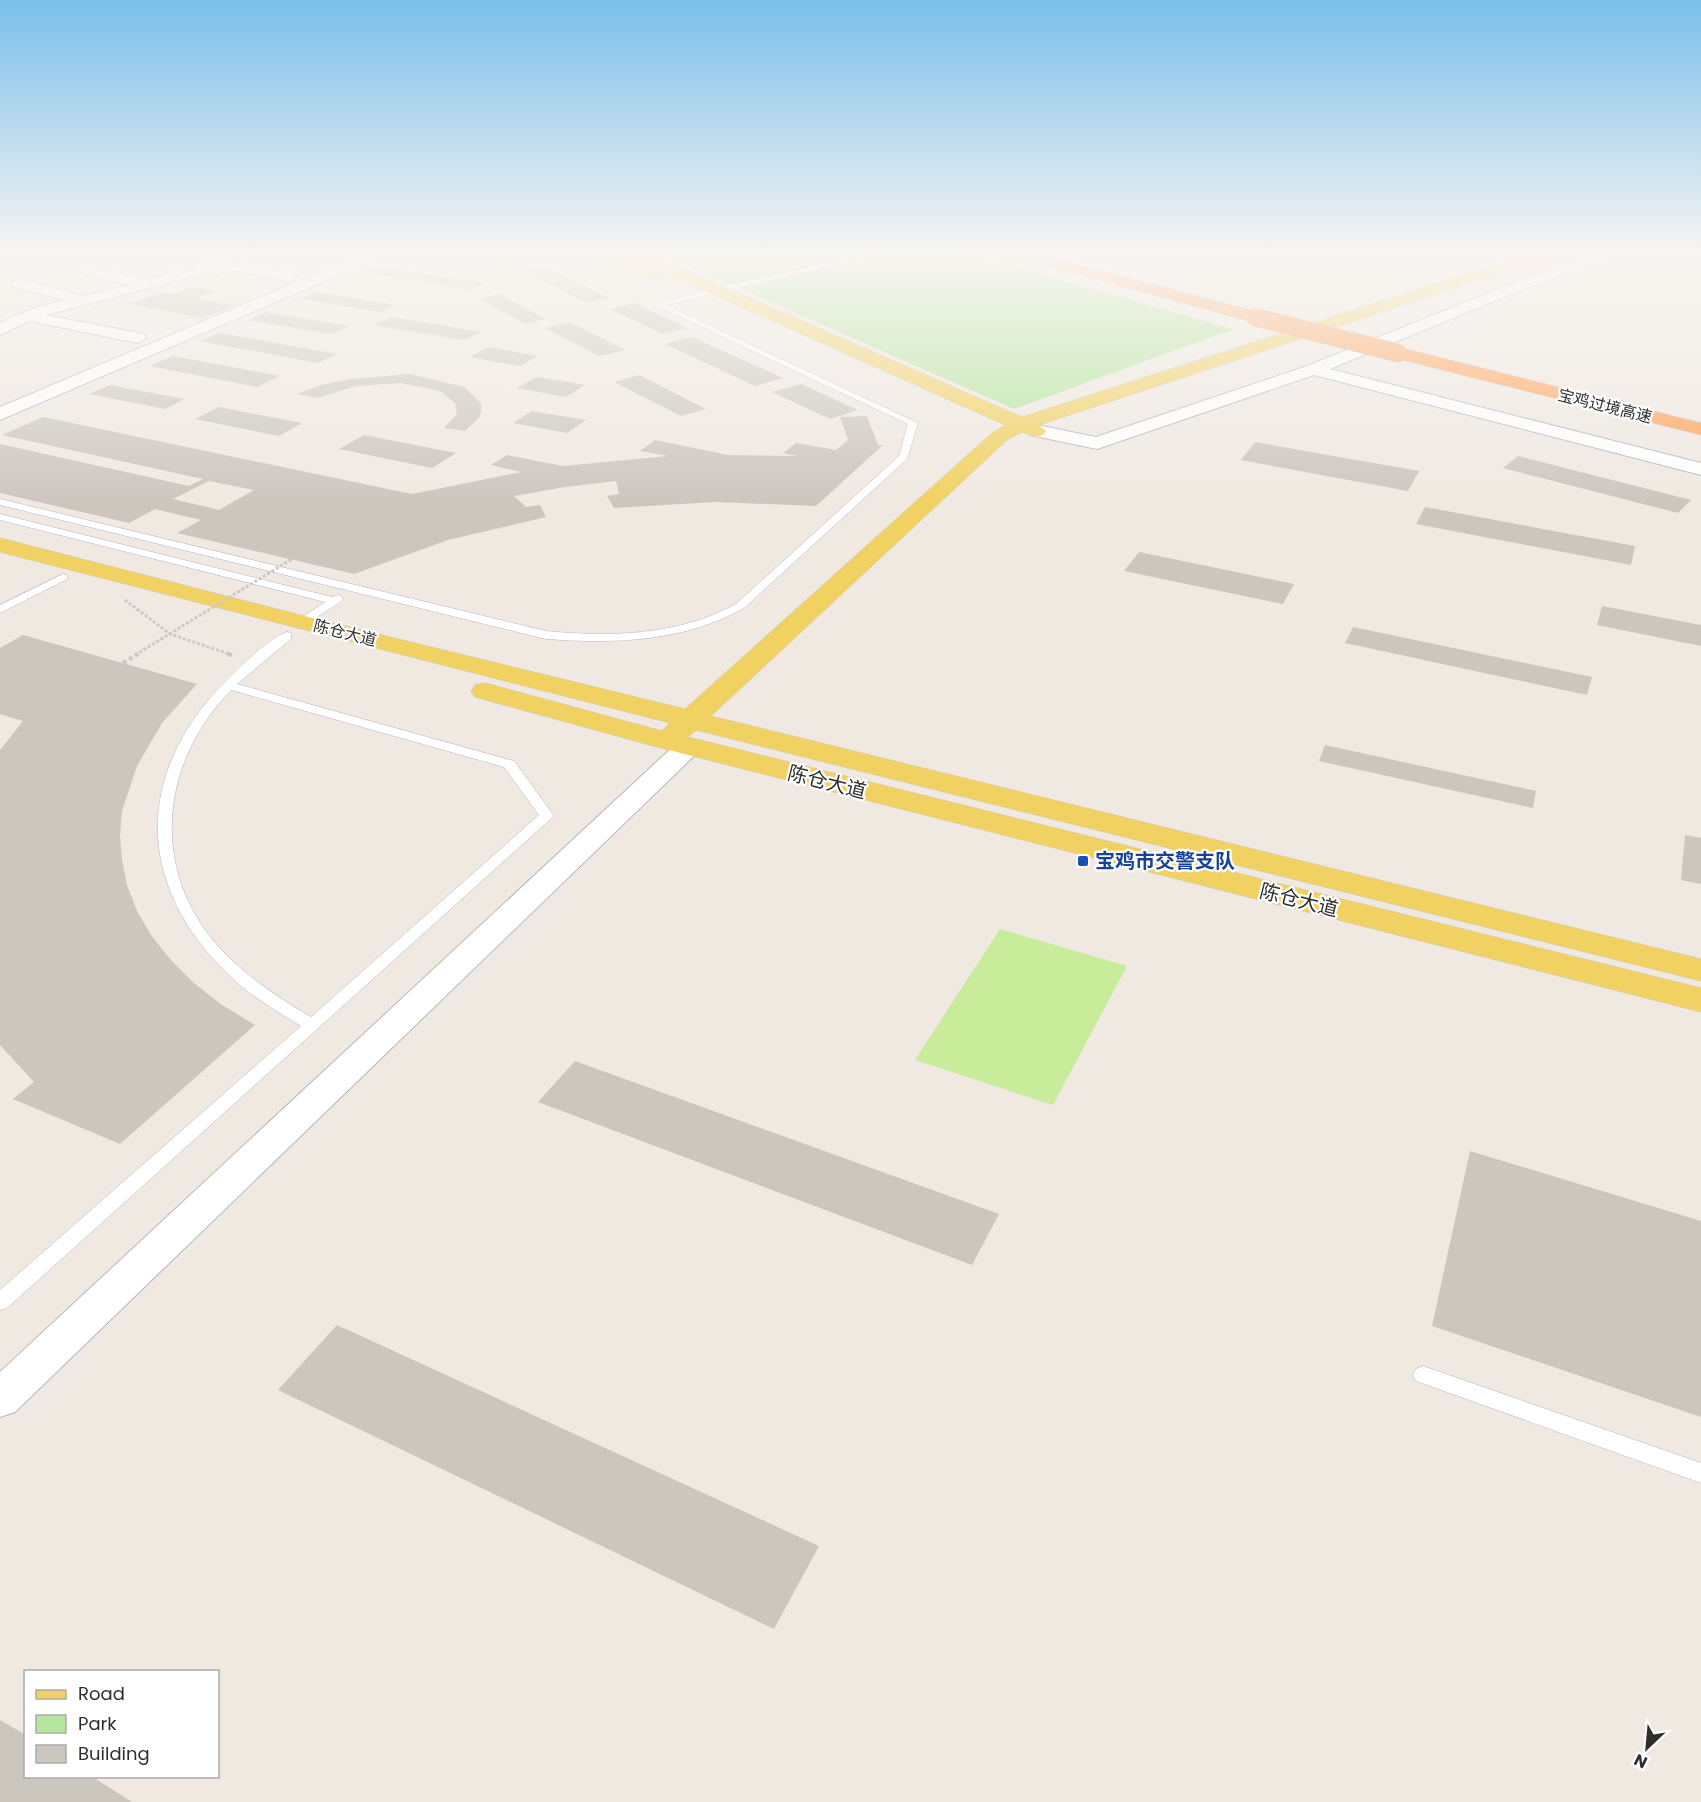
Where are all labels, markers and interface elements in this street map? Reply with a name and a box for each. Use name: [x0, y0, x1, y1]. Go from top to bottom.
street label: 宝鸡过境高速: [1556, 383, 1654, 429]
street label: 陈仓大道: [311, 614, 379, 652]
street label: 陈仓大道: [785, 759, 869, 805]
place label: 宝鸡市交警支队: [1095, 847, 1235, 875]
marker: 宝鸡市交警支队: [1076, 854, 1090, 868]
street label: 陈仓大道: [1257, 877, 1341, 923]
legend: [24, 1670, 219, 1778]
text: Road: [78, 1681, 125, 1706]
text: Park: [78, 1711, 117, 1736]
north arrow: [1617, 1718, 1677, 1778]
text: Building: [78, 1741, 150, 1766]
text: N: [1630, 1748, 1651, 1774]

